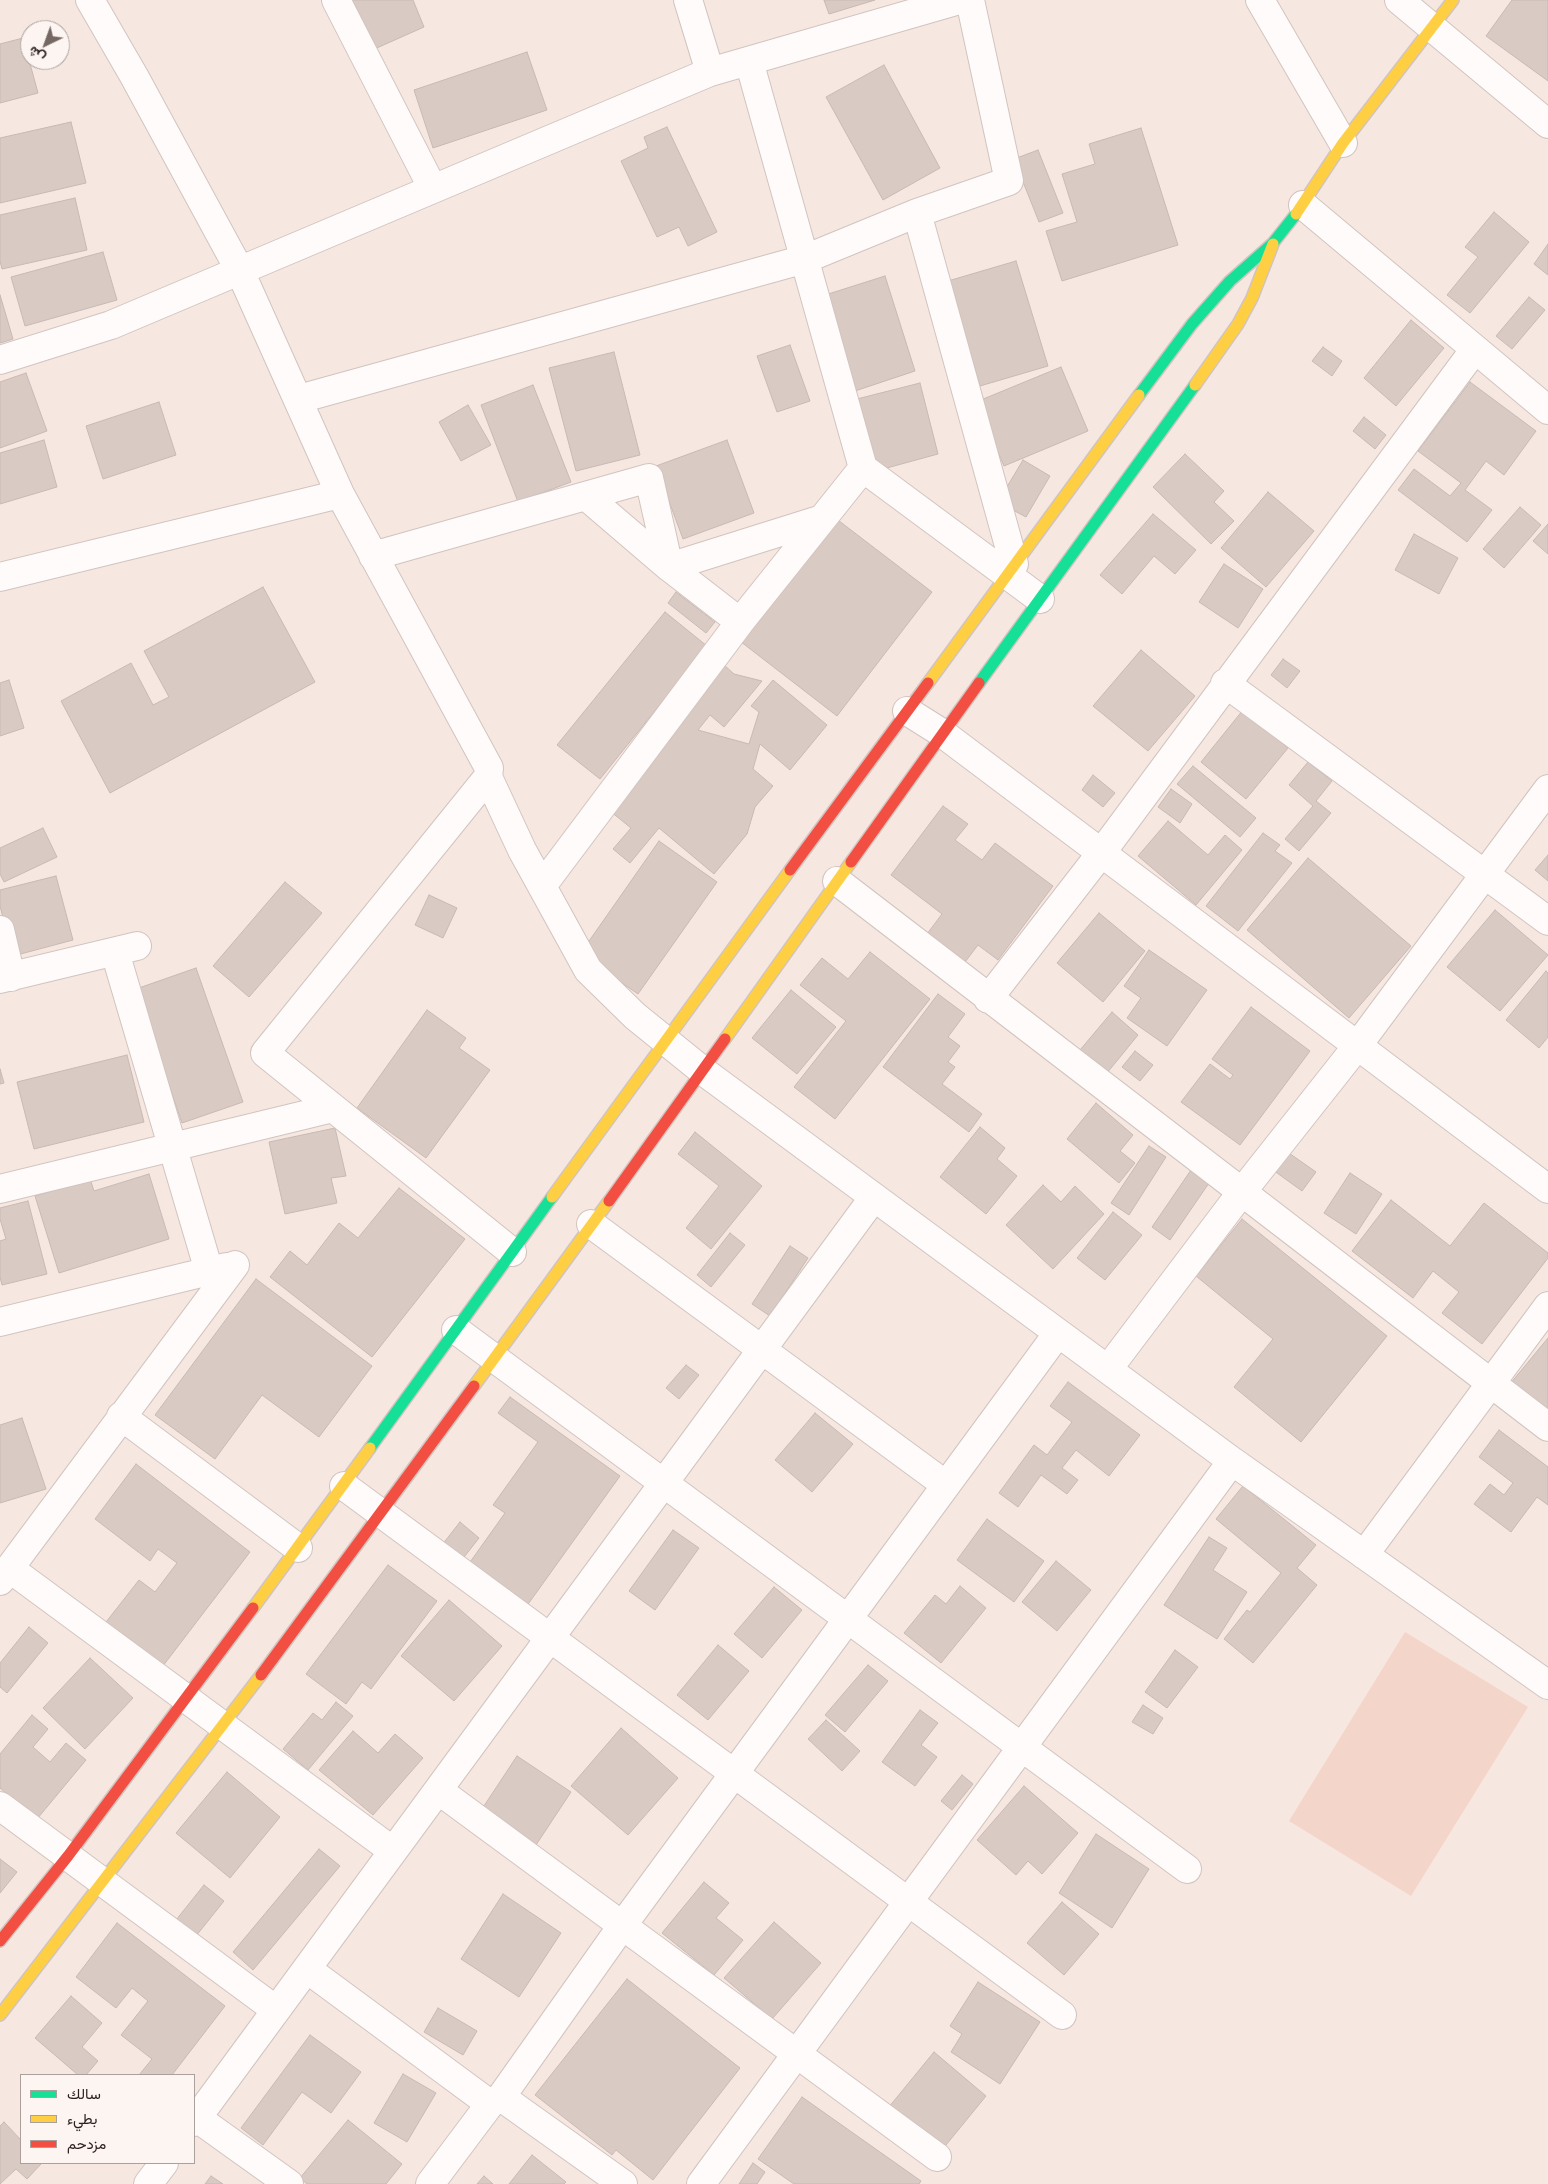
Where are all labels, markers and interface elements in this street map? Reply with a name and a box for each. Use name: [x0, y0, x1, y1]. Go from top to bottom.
north arrow: [20, 20, 70, 70]
text: ش: [23, 42, 49, 68]
legend: [20, 2074, 195, 2164]
text: سالك: [67, 2081, 101, 2104]
text: بطيء: [67, 2106, 97, 2129]
text: مزدحم: [67, 2131, 106, 2154]

